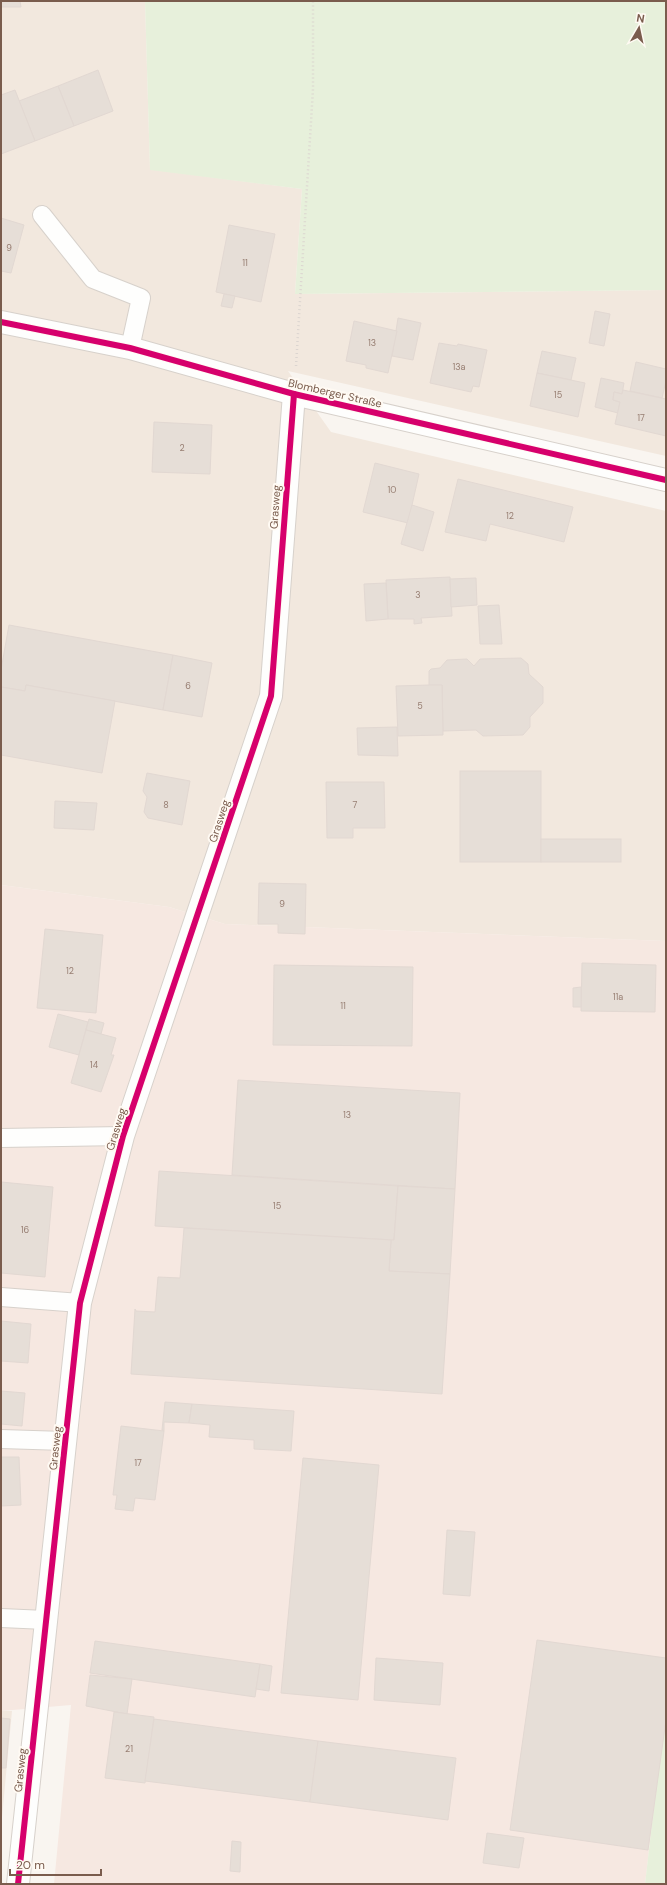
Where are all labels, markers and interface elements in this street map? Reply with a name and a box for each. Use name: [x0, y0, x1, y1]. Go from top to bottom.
north arrow: [619, 8, 659, 48]
text: N: [636, 11, 646, 26]
house number: 9: [6, 242, 12, 254]
house number: 11: [242, 257, 248, 269]
house number: 13: [368, 337, 376, 349]
house number: 13a: [452, 361, 466, 373]
street label: Blomberger Straße: [287, 375, 383, 411]
house number: 15: [554, 389, 562, 401]
house number: 17: [637, 412, 645, 424]
house number: 2: [179, 442, 185, 454]
street label: Grasweg: [266, 484, 284, 530]
house number: 10: [388, 484, 396, 496]
house number: 12: [506, 510, 514, 522]
house number: 3: [415, 589, 421, 601]
house number: 6: [185, 680, 191, 692]
house number: 5: [417, 700, 423, 712]
street label: Grasweg: [206, 798, 232, 844]
house number: 8: [163, 799, 169, 811]
house number: 7: [353, 799, 358, 811]
house number: 9: [279, 898, 285, 910]
house number: 12: [66, 965, 74, 977]
house number: 11a: [613, 991, 623, 1003]
house number: 11: [340, 1000, 346, 1012]
house number: 14: [90, 1059, 99, 1071]
street label: Grasweg: [103, 1106, 129, 1152]
house number: 13: [343, 1109, 351, 1121]
house number: 15: [273, 1200, 281, 1212]
house number: 16: [21, 1224, 30, 1236]
street label: Grasweg: [46, 1425, 64, 1471]
house number: 17: [134, 1457, 142, 1469]
house number: 21: [125, 1743, 133, 1755]
street label: Grasweg: [11, 1747, 29, 1793]
scale bar: [10, 1851, 101, 1877]
text: 20 m: [16, 1857, 45, 1873]

